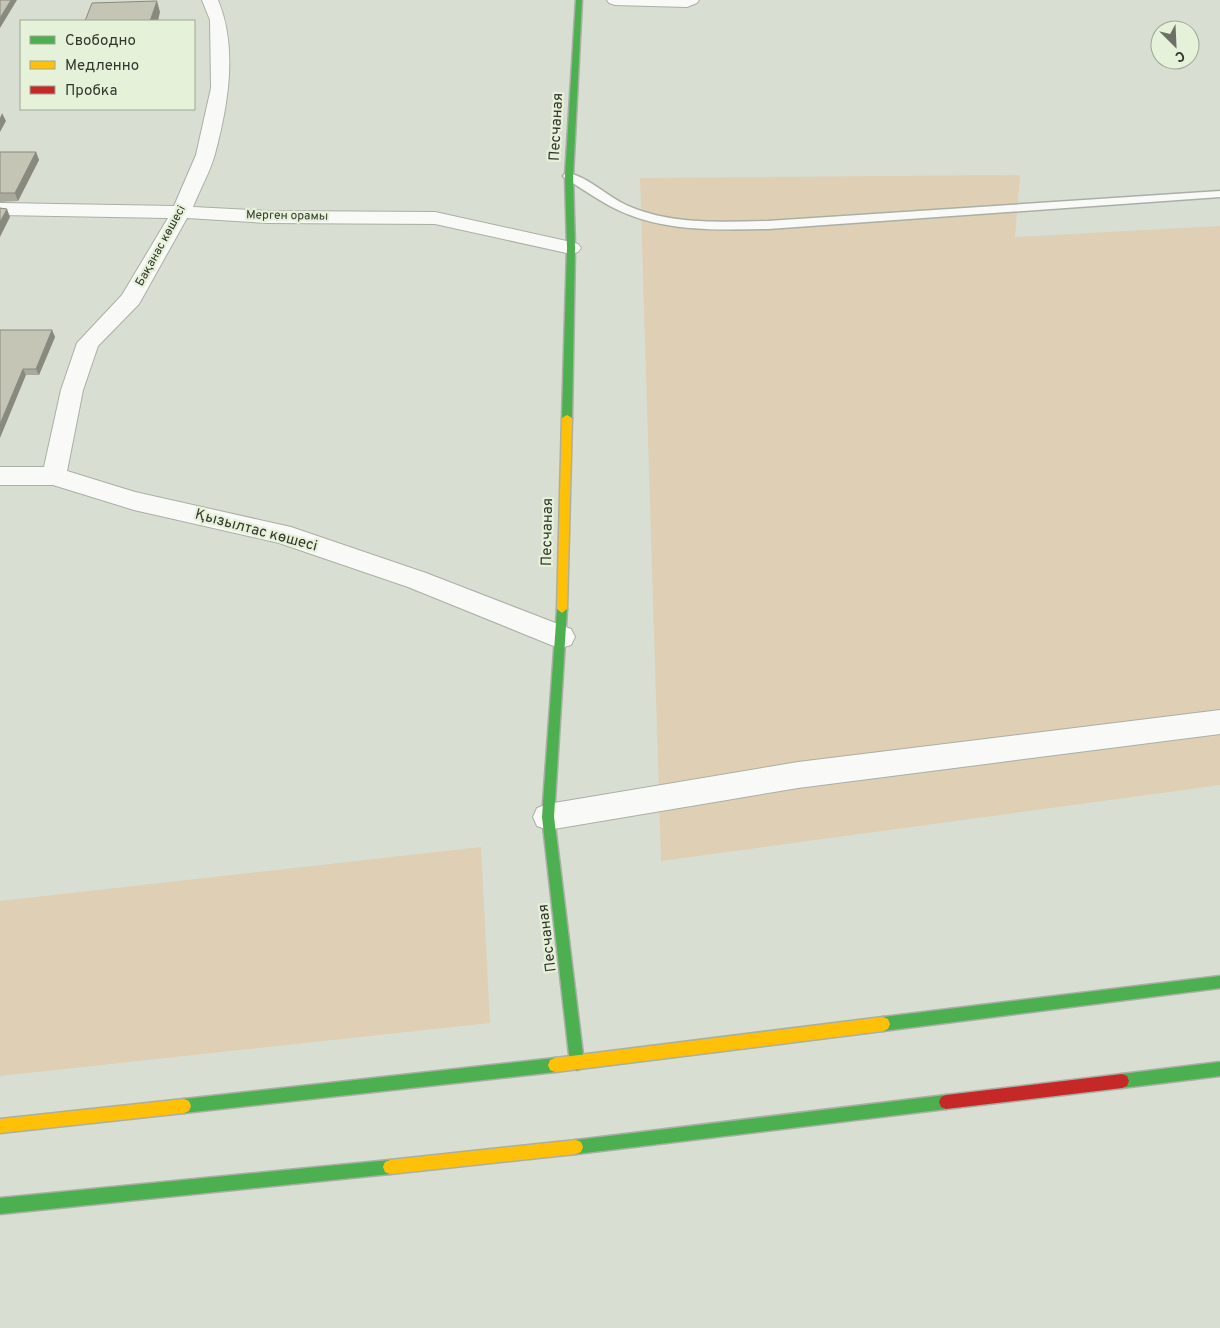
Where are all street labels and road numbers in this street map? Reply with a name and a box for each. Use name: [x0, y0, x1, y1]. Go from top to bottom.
street label: Песчаная: [546, 92, 568, 162]
street label: Бақанас көшесі: [132, 203, 190, 289]
street label: Мерген орамы: [246, 207, 328, 225]
street label: Песчаная: [538, 498, 558, 566]
street label: Қызылтас көшесі: [193, 506, 319, 556]
street label: Песчаная: [534, 903, 562, 973]

